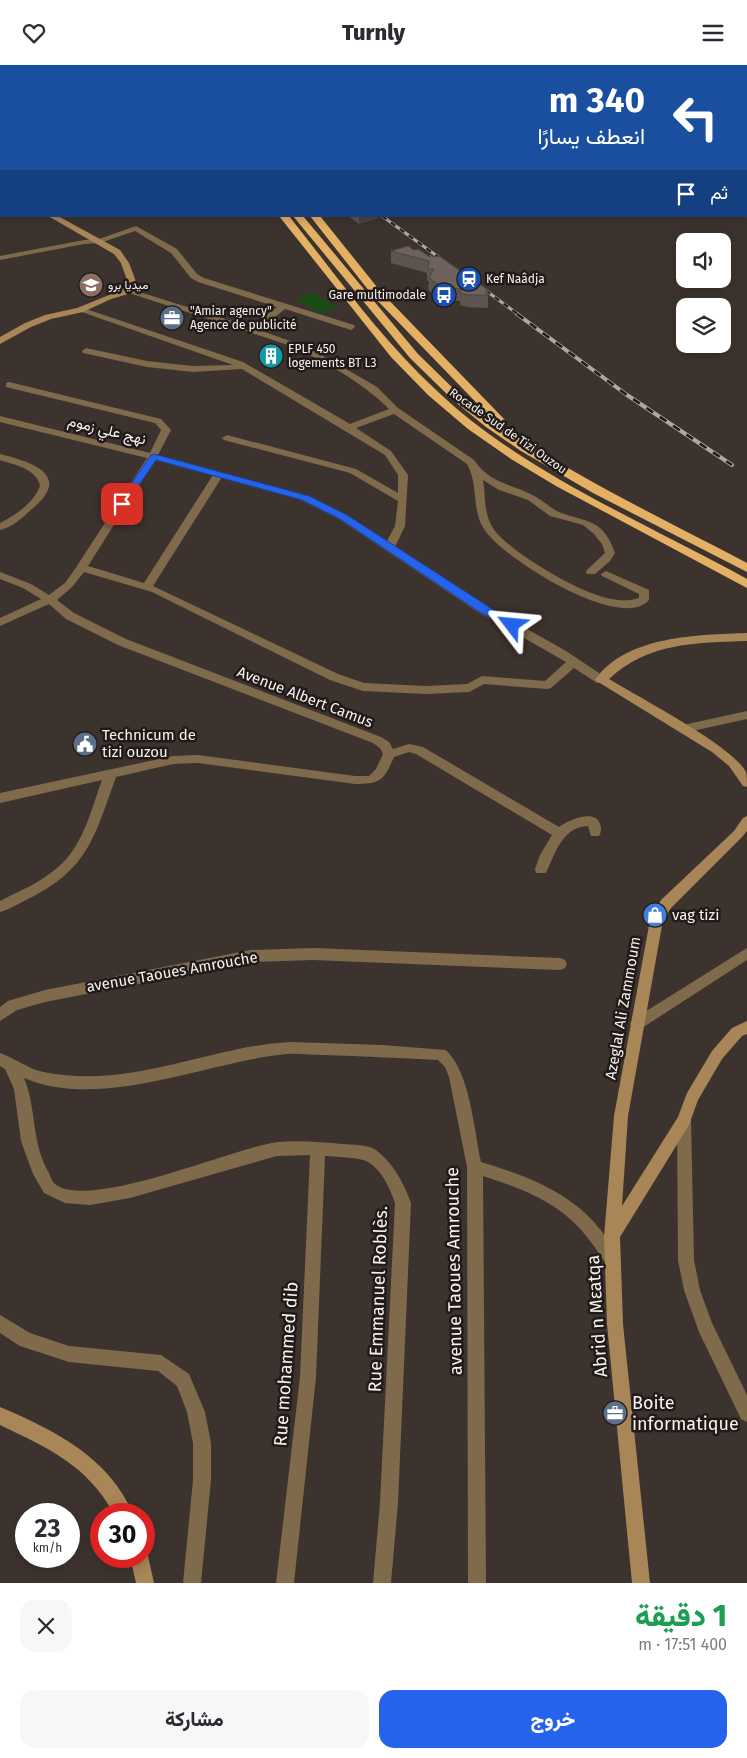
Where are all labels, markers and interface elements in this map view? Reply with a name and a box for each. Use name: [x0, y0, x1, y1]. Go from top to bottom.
icon: heart: [20, 19, 48, 47]
text: Turnly: [342, 19, 405, 46]
icon: menu: [699, 19, 727, 47]
text: 340 m: [549, 79, 645, 121]
icon: left: [663, 85, 728, 150]
text: انعطف يسارًا: [538, 123, 645, 150]
icon: arrive: [672, 180, 700, 208]
text: ثم: [710, 181, 728, 204]
map controls: [676, 233, 731, 353]
button: sound: [676, 233, 731, 288]
station icon: Kef Naâdja: [456, 266, 482, 292]
school or university icon: ميديا برو: [78, 272, 104, 298]
place label: Kef Naâdja: [486, 272, 545, 286]
place label: ميديا برو: [108, 278, 149, 293]
bus stop icon: Gare multimodale: [431, 282, 457, 308]
place label: Gare multimodale: [329, 288, 426, 302]
button: layers: [676, 298, 731, 353]
place label: "Amiar agency" Agence de publicité: [190, 304, 297, 332]
office icon: "Amiar agency" Agence de publicité: [159, 305, 185, 331]
place label: EPLF 450 logements BT L3: [288, 342, 376, 370]
building icon: EPLF 450 logements BT L3: [258, 343, 284, 369]
street label: Rocade Sud de Tizi Ouzou: [447, 385, 569, 477]
street label: نهج علي زموم: [65, 412, 148, 452]
pin: [101, 483, 143, 525]
icon: arrive: [108, 490, 136, 518]
position arrow: [485, 598, 537, 650]
street label: Avenue Albert Camus: [235, 663, 375, 731]
place label: Technicum de tizi ouzou: [102, 726, 196, 761]
public building icon: Technicum de tizi ouzou: [72, 731, 98, 757]
shop icon: vag tizi: [642, 902, 668, 928]
place label: vag tizi: [672, 906, 719, 924]
street label: Azeglal Ali Zammoum: [602, 935, 644, 1081]
street label: avenue Taoues Amrouche: [85, 948, 259, 996]
street label: avenue Taoues Amrouche: [441, 1167, 467, 1375]
street label: Rue Emmanuel Roblès.: [364, 1205, 392, 1393]
street label: Abrid n Mɛatqa: [582, 1254, 612, 1378]
street label: Rue mohammed dib: [269, 1281, 303, 1447]
place label: Boite informatique: [632, 1392, 739, 1435]
office icon: Boite informatique: [602, 1400, 628, 1426]
speed limit sign: 30: [90, 1503, 155, 1568]
text: 23: [35, 1514, 60, 1544]
text: km/h: [33, 1541, 62, 1555]
text: 1 دقيقة: [635, 1598, 727, 1634]
button: close: [20, 1600, 72, 1652]
text: 400 m · 17:51: [638, 1635, 727, 1654]
button: مشاركة: [20, 1690, 369, 1748]
button: خروج: [379, 1690, 727, 1748]

